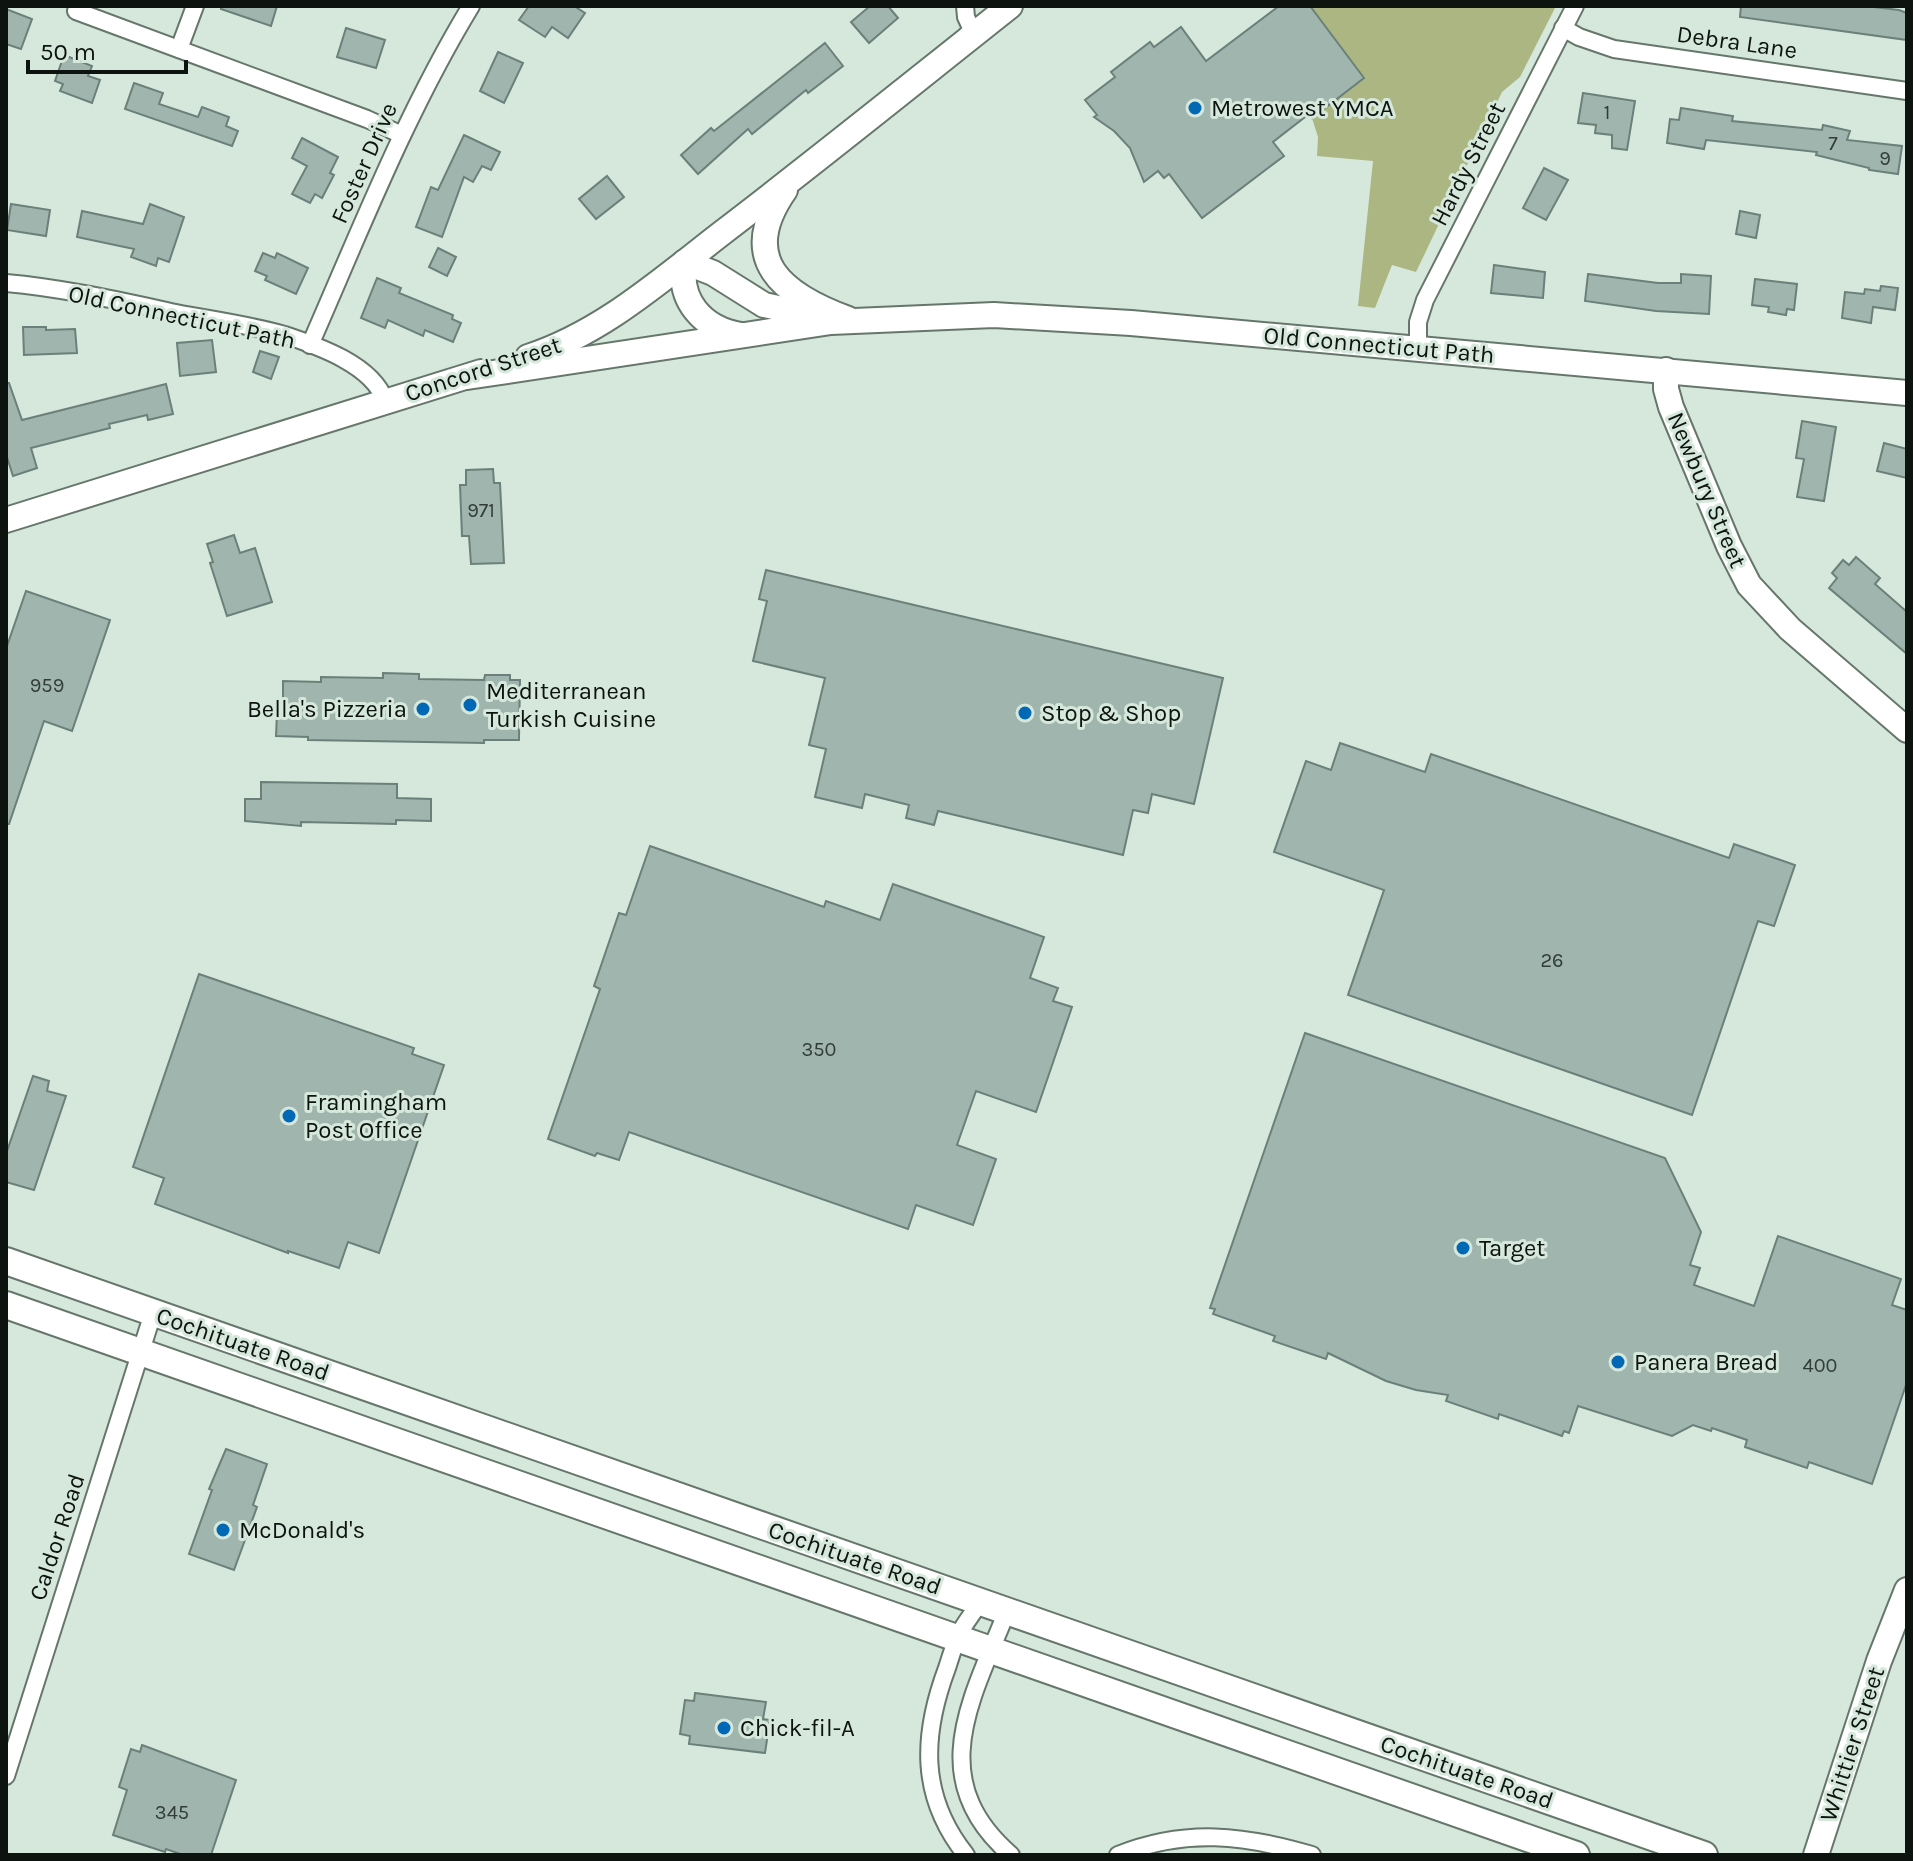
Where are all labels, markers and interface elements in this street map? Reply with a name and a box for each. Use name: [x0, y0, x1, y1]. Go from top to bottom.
street label: Debra Lane: [1675, 20, 1799, 64]
scale bar: [28, 24, 186, 74]
text: 50 m: [40, 38, 96, 66]
place label: Metrowest YMCA: [1211, 94, 1394, 122]
street label: Foster Drive: [325, 98, 403, 228]
street label: Hardy Street: [1425, 98, 1511, 230]
marker: Metrowest YMCA: [1186, 99, 1204, 117]
house number: 1: [1604, 101, 1610, 124]
house number: 7: [1828, 132, 1838, 155]
house number: 9: [1879, 147, 1891, 170]
street label: Old Connecticut Path: [66, 279, 298, 355]
street label: Old Connecticut Path: [1262, 321, 1496, 369]
street label: Concord Street: [401, 331, 565, 407]
street label: Newbury Street: [1662, 408, 1752, 572]
house number: 971: [467, 499, 495, 522]
house number: 959: [30, 674, 64, 697]
place label: Mediterranean Turkish Cuisine: [486, 677, 656, 733]
place label: Bella's Pizzeria: [247, 695, 407, 723]
marker: Mediterranean Turkish Cuisine: [461, 696, 479, 714]
place label: Stop & Shop: [1041, 699, 1181, 727]
marker: Bella's Pizzeria: [414, 700, 432, 718]
marker: Stop & Shop: [1016, 704, 1034, 722]
house number: 26: [1540, 949, 1564, 972]
house number: 350: [802, 1038, 836, 1061]
place label: Framingham Post Office: [305, 1088, 447, 1144]
marker: Framingham Post Office: [280, 1107, 298, 1125]
place label: Target: [1479, 1234, 1545, 1262]
marker: Target: [1454, 1239, 1472, 1257]
street label: Cochituate Road: [153, 1301, 333, 1387]
place label: Panera Bread: [1634, 1348, 1778, 1376]
marker: Panera Bread: [1609, 1353, 1627, 1371]
house number: 400: [1803, 1354, 1837, 1377]
street label: Caldor Road: [23, 1470, 91, 1604]
street label: Cochituate Road: [765, 1515, 945, 1601]
place label: McDonald's: [239, 1516, 365, 1544]
marker: McDonald's: [214, 1521, 232, 1539]
street label: Whittier Street: [1814, 1663, 1890, 1825]
place label: Chick-fil-A: [740, 1714, 855, 1742]
marker: Chick-fil-A: [715, 1719, 733, 1737]
street label: Cochituate Road: [1377, 1729, 1557, 1815]
house number: 345: [155, 1801, 189, 1824]

